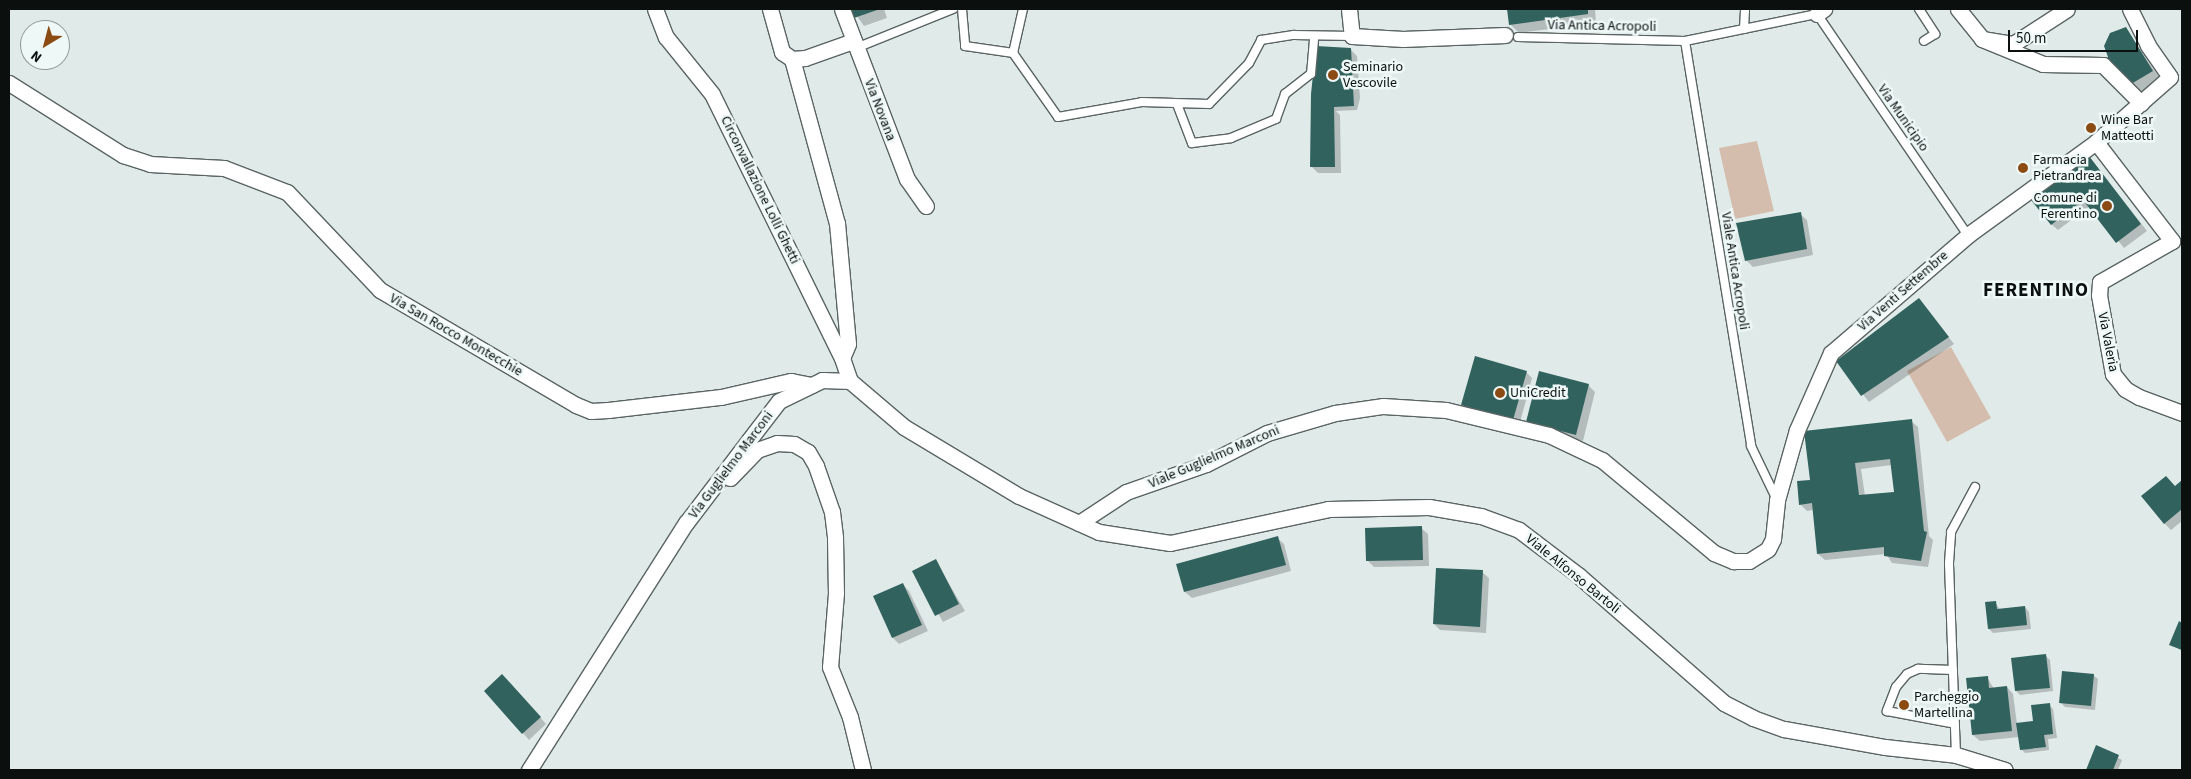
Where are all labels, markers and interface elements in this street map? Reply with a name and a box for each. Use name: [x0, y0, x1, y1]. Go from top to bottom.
street label: Via Antica Acropoli: [1548, 17, 1656, 35]
north arrow: [20, 20, 70, 70]
scale bar: [2011, 20, 2141, 52]
text: 50 m: [2016, 28, 2046, 49]
text: N: [27, 45, 46, 67]
place label: Seminario Vescovile: [1343, 59, 1403, 92]
marker: Seminario Vescovile: [1327, 69, 1339, 81]
street label: Via Novana: [860, 77, 900, 143]
street label: Via Municipio: [1874, 81, 1932, 155]
place label: Wine Bar Matteotti: [2101, 112, 2154, 144]
street label: Circonvallazione Lolli Ghetti: [717, 113, 803, 267]
marker: Wine Bar Matteotti: [2085, 122, 2097, 134]
place label: Farmacia Pietrandrea: [2033, 152, 2101, 184]
marker: Farmacia Pietrandrea: [2017, 162, 2029, 174]
place label: Comune di Ferentino: [2034, 190, 2097, 222]
marker: Comune di Ferentino: [2101, 200, 2113, 212]
street label: Viale Antica Acropoli: [1717, 211, 1753, 331]
street label: Via Venti Settembre: [1854, 247, 1952, 335]
district label: FERENTINO: [1982, 280, 2090, 302]
street label: Via San Rocco Montecchie: [386, 290, 526, 380]
street label: Via Valeria: [2094, 311, 2122, 373]
place label: UniCredit: [1510, 385, 1566, 401]
marker: UniCredit: [1494, 387, 1506, 399]
street label: Via Guglielmo Marconi: [685, 408, 777, 522]
street label: Viale Guglielmo Marconi: [1146, 422, 1282, 492]
street label: Viale Alfonso Bartoli: [1522, 531, 1624, 617]
place label: Parcheggio Martellina: [1914, 689, 1979, 722]
marker: Parcheggio Martellina: [1898, 699, 1910, 711]

